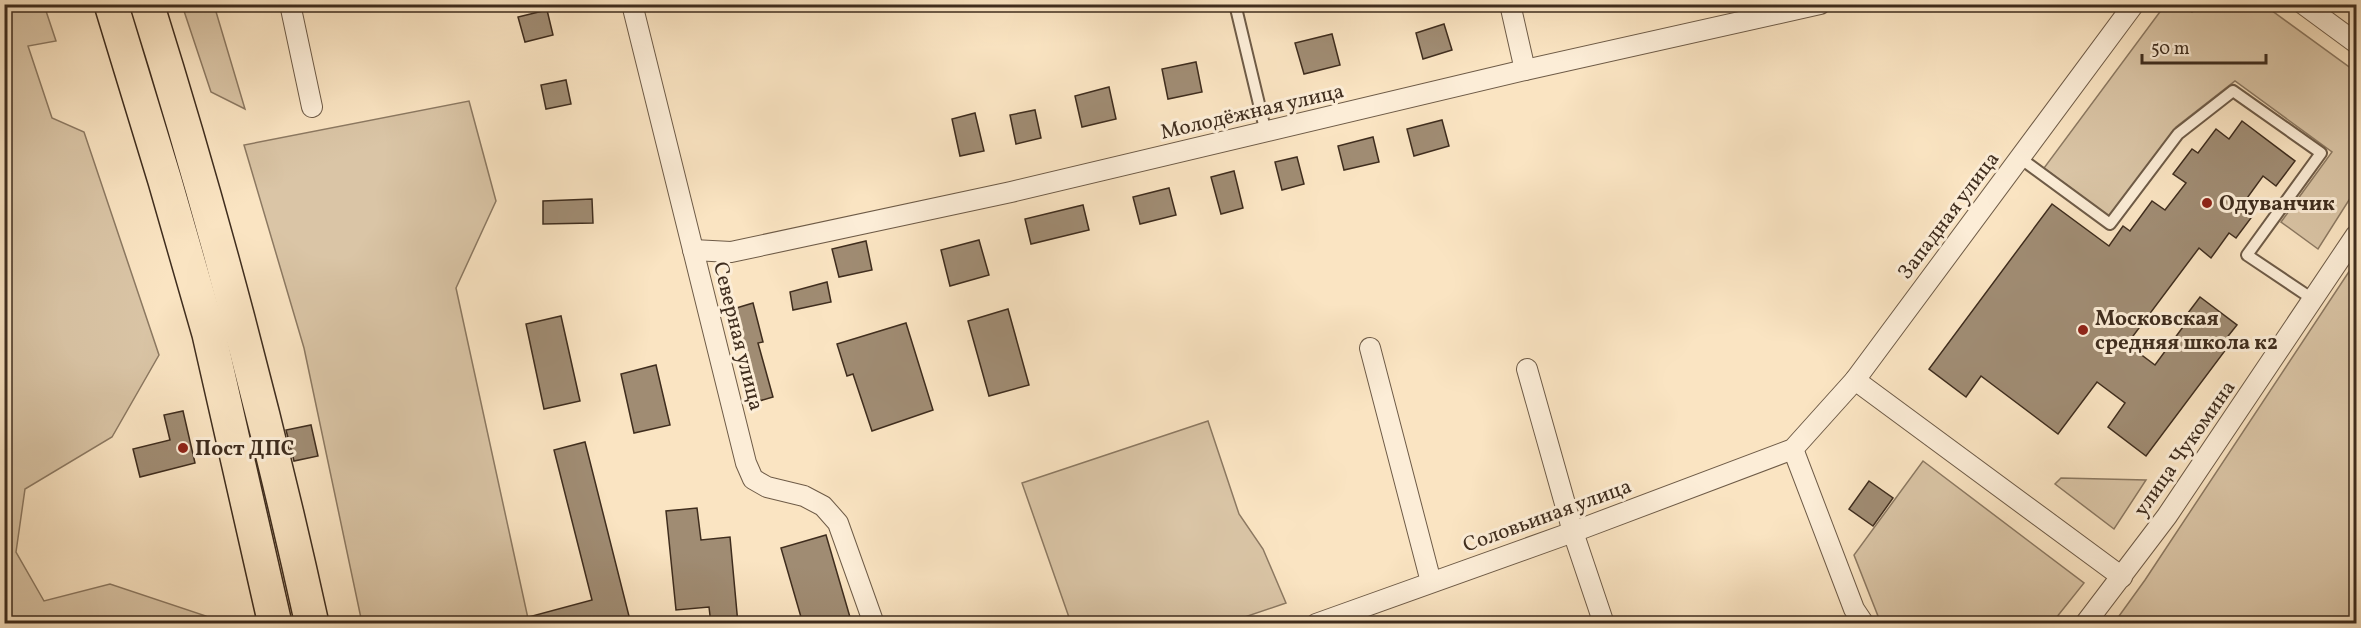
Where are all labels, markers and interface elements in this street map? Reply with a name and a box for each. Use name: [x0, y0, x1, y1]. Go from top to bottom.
scale bar: [2142, 27, 2266, 65]
text: 50 m: [2151, 37, 2190, 62]
street label: Молодёжная улица: [1158, 77, 1347, 148]
street label: Западная улица: [1892, 146, 2007, 286]
place label: Одуванчик: [2219, 190, 2335, 219]
marker: Одуванчик: [2200, 196, 2214, 210]
street label: Северная улица: [705, 259, 770, 414]
place label: Московская средняя школа к2: [2095, 305, 2278, 358]
marker: Московская средняя школа к2: [2076, 323, 2090, 337]
street label: улица Чукомина: [2127, 375, 2243, 523]
place label: Пост ДПС: [195, 435, 294, 464]
marker: Пост ДПС: [176, 441, 190, 455]
street label: Соловьиная улица: [1459, 472, 1636, 560]

